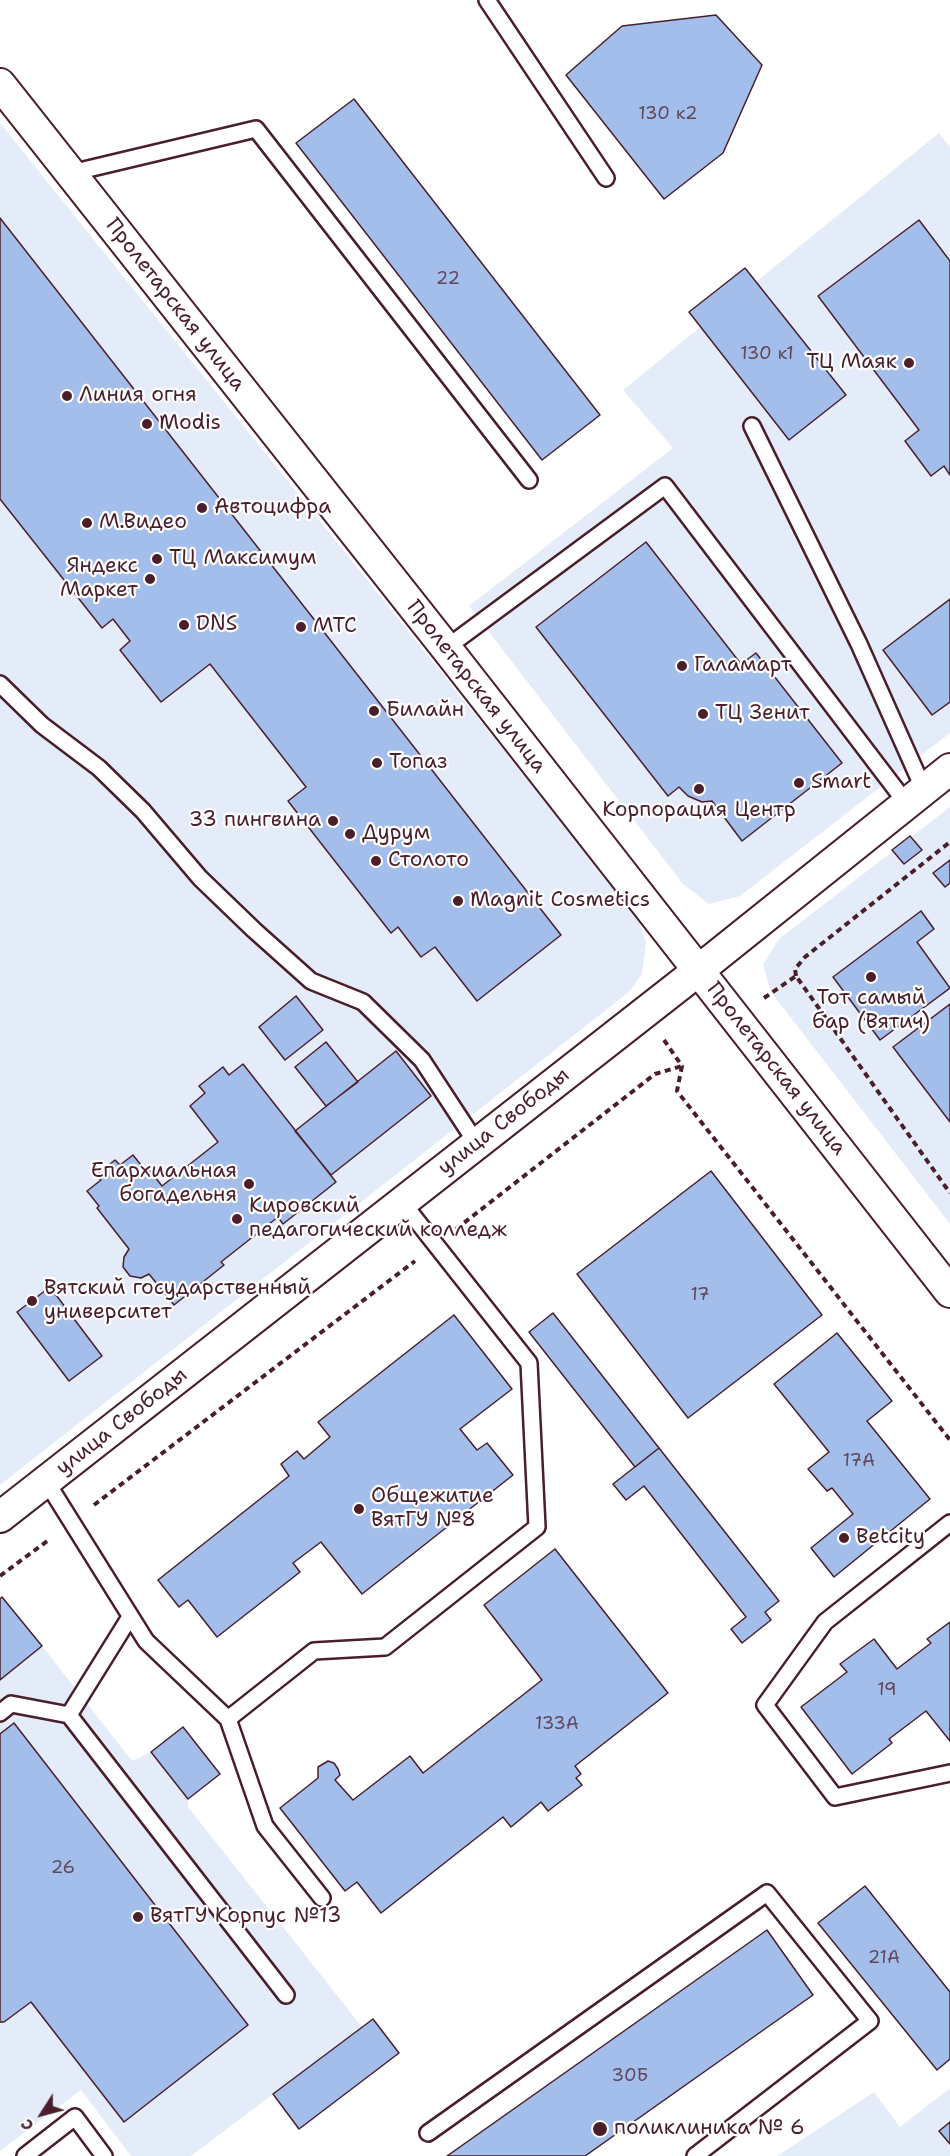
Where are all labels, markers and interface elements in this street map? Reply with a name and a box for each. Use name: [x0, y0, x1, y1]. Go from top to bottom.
house number: 130 к2: [638, 103, 698, 125]
street label: Пролетарская улица: [100, 214, 250, 396]
house number: 22: [436, 268, 460, 290]
house number: 130 к1: [740, 343, 794, 365]
place label: ТЦ Маяк: [806, 350, 897, 376]
marker: ТЦ Маяк: [902, 356, 916, 370]
place label: Линия огня: [79, 383, 197, 409]
marker: Линия огня: [60, 389, 74, 403]
place label: Modis: [159, 411, 221, 437]
marker: Modis: [140, 417, 154, 431]
place label: Автоцифра: [214, 495, 331, 521]
marker: Автоцифра: [195, 501, 209, 515]
place label: М.Видео: [99, 510, 187, 536]
marker: М.Видео: [80, 516, 94, 530]
place label: ТЦ Максимум: [169, 546, 316, 572]
marker: ТЦ Максимум: [150, 552, 164, 566]
place label: Яндекс Маркет: [60, 554, 138, 604]
marker: Яндекс Маркет: [143, 572, 157, 586]
street label: Пролетарская улица: [401, 596, 551, 778]
place label: DNS: [196, 612, 237, 638]
place label: МТС: [313, 614, 357, 640]
marker: DNS: [177, 618, 191, 632]
marker: МТС: [294, 620, 308, 634]
place label: Галамарт: [694, 653, 791, 679]
marker: Галамарт: [675, 659, 689, 673]
place label: Билайн: [386, 698, 464, 724]
place label: ТЦ Зенит: [715, 701, 810, 727]
marker: Билайн: [367, 704, 381, 718]
marker: ТЦ Зенит: [696, 707, 710, 721]
place label: Топаз: [389, 750, 448, 776]
marker: Топаз: [370, 756, 384, 770]
place label: Smart: [811, 770, 872, 796]
marker: Smart: [792, 776, 806, 790]
marker: Корпорация Центр: [692, 782, 706, 796]
place label: Корпорация Центр: [602, 798, 796, 824]
place label: 33 пингвина: [189, 808, 321, 834]
marker: 33 пингвина: [326, 814, 340, 828]
place label: Дурум: [362, 821, 430, 847]
marker: Дурум: [343, 827, 357, 841]
place label: Столото: [388, 848, 469, 874]
marker: Столото: [369, 854, 383, 868]
place label: Magnit Cosmetics: [470, 888, 650, 914]
marker: Magnit Cosmetics: [451, 894, 465, 908]
marker: Тот самый бар (Вятич): [864, 970, 878, 984]
street label: Пролетарская улица: [701, 978, 851, 1160]
place label: Тот самый бар (Вятич): [812, 986, 930, 1036]
street label: улица Свободы: [433, 1063, 575, 1181]
place label: Епархиальная богадельня: [91, 1159, 237, 1209]
marker: Епархиальная богадельня: [242, 1177, 256, 1191]
place label: Кировский педагогический колледж: [249, 1194, 507, 1244]
marker: Кировский педагогический колледж: [230, 1212, 244, 1226]
place label: Вятский государственный университет: [44, 1276, 311, 1326]
house number: 17: [690, 1284, 710, 1306]
marker: Вятский государственный университет: [25, 1294, 39, 1308]
street label: улица Свободы: [51, 1363, 193, 1481]
house number: 17А: [843, 1450, 875, 1472]
place label: Общежитие ВятГУ №8: [371, 1484, 494, 1534]
marker: Общежитие ВятГУ №8: [352, 1502, 366, 1516]
place label: Betcity: [856, 1525, 925, 1551]
marker: Betcity: [837, 1531, 851, 1545]
house number: 19: [877, 1679, 897, 1701]
house number: 133А: [535, 1713, 579, 1735]
house number: 26: [51, 1857, 75, 1879]
place label: ВятГУ Корпус №13: [150, 1904, 341, 1930]
marker: ВятГУ Корпус №13: [131, 1910, 145, 1924]
house number: 21А: [868, 1947, 900, 1969]
house number: 30Б: [612, 2065, 648, 2087]
north arrow: [12, 2084, 72, 2144]
text: С: [16, 2115, 38, 2135]
place label: поликлиника № 6: [614, 2116, 805, 2142]
marker: поликлиника № 6: [591, 2120, 609, 2138]

